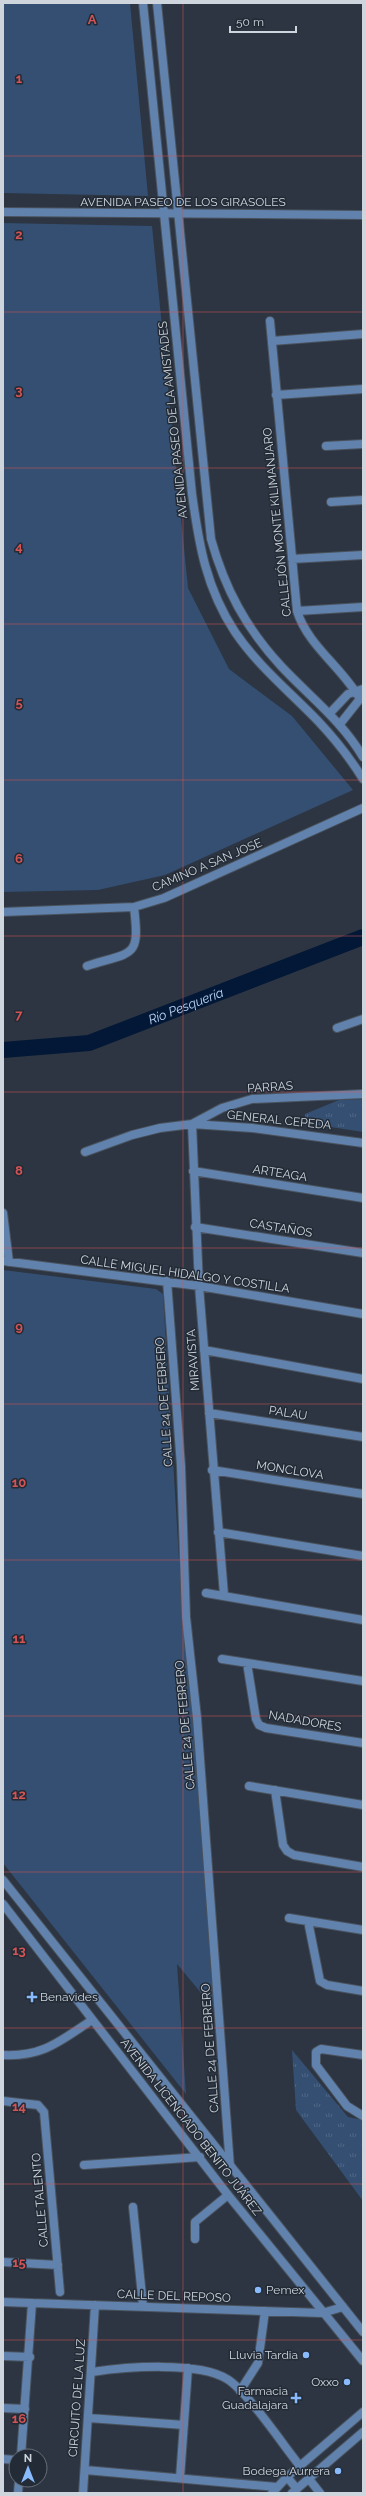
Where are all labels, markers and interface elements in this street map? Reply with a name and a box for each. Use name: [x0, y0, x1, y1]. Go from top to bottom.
scale bar: [230, 8, 296, 34]
text: A: [88, 12, 97, 27]
text: 50 m: [236, 15, 264, 29]
text: 1: [16, 71, 23, 86]
street label: AVENIDA PASEO DE LOS GIRASOLES: [80, 195, 286, 209]
text: 2: [15, 227, 23, 242]
street label: AVENIDA PASEO DE LA AMISTADES: [156, 321, 190, 519]
text: 3: [15, 383, 23, 398]
street label: CALLEJÓN MONTE KILIMANJARO: [260, 427, 294, 617]
text: 4: [15, 539, 23, 554]
text: 5: [15, 695, 23, 710]
street label: CAMINO A SAN JOSE: [150, 835, 264, 895]
text: 6: [15, 851, 23, 866]
water label: Río Pesquería: [146, 984, 226, 1027]
text: 7: [15, 1007, 23, 1022]
street label: PARRAS: [247, 1078, 293, 1096]
street label: GENERAL CEPEDA: [226, 1108, 332, 1132]
street label: ARTEAGA: [252, 1162, 308, 1184]
text: 8: [15, 1163, 23, 1178]
street label: CASTAÑOS: [249, 1216, 313, 1240]
street label: CALLE MIGUEL HIDALGO Y COSTILLA: [79, 1252, 291, 1296]
text: 9: [15, 1319, 23, 1334]
street label: MIRAVISTA: [184, 1329, 202, 1391]
street label: CALLE 24 DE FEBRERO: [152, 1337, 176, 1467]
street label: PALAU: [268, 1403, 308, 1423]
street label: MONCLOVA: [255, 1458, 325, 1482]
text: 10: [12, 1475, 26, 1490]
text: 11: [13, 1631, 26, 1646]
street label: CALLE 24 DE FEBRERO: [172, 1660, 198, 1790]
street label: NADADORES: [267, 1708, 343, 1734]
text: 12: [12, 1787, 26, 1802]
text: 13: [12, 1943, 26, 1958]
street label: CALLE 24 DE FEBRERO: [198, 1983, 222, 2113]
place label: Benavides: [40, 1990, 98, 2004]
marker: Benavides: [27, 1992, 37, 2002]
street label: AVENIDA LICENCIADO BENITO JUÁREZ: [118, 2036, 265, 2219]
text: 14: [12, 2099, 26, 2114]
street label: CALLE TALENTO: [29, 2152, 51, 2248]
text: 15: [12, 2255, 26, 2270]
place label: Pemex: [266, 2283, 304, 2297]
marker: Pemex: [253, 2285, 263, 2295]
street label: CALLE DEL REPOSO: [117, 2287, 231, 2305]
street label: CIRCUITO DE LA LUZ: [66, 2338, 88, 2458]
place label: Lluvia Tardia: [229, 2348, 298, 2362]
marker: Lluvia Tardia: [301, 2350, 311, 2360]
place label: Oxxo: [311, 2375, 339, 2389]
marker: Oxxo: [342, 2377, 352, 2387]
place label: Farmacia Guadalajara: [222, 2384, 288, 2412]
marker: Farmacia Guadalajara: [291, 2393, 301, 2403]
text: 16: [12, 2411, 26, 2426]
north arrow: [8, 2448, 48, 2488]
text: N: [24, 2452, 32, 2465]
place label: Bodega Aurrera: [243, 2464, 330, 2478]
marker: Bodega Aurrera: [333, 2466, 343, 2476]

